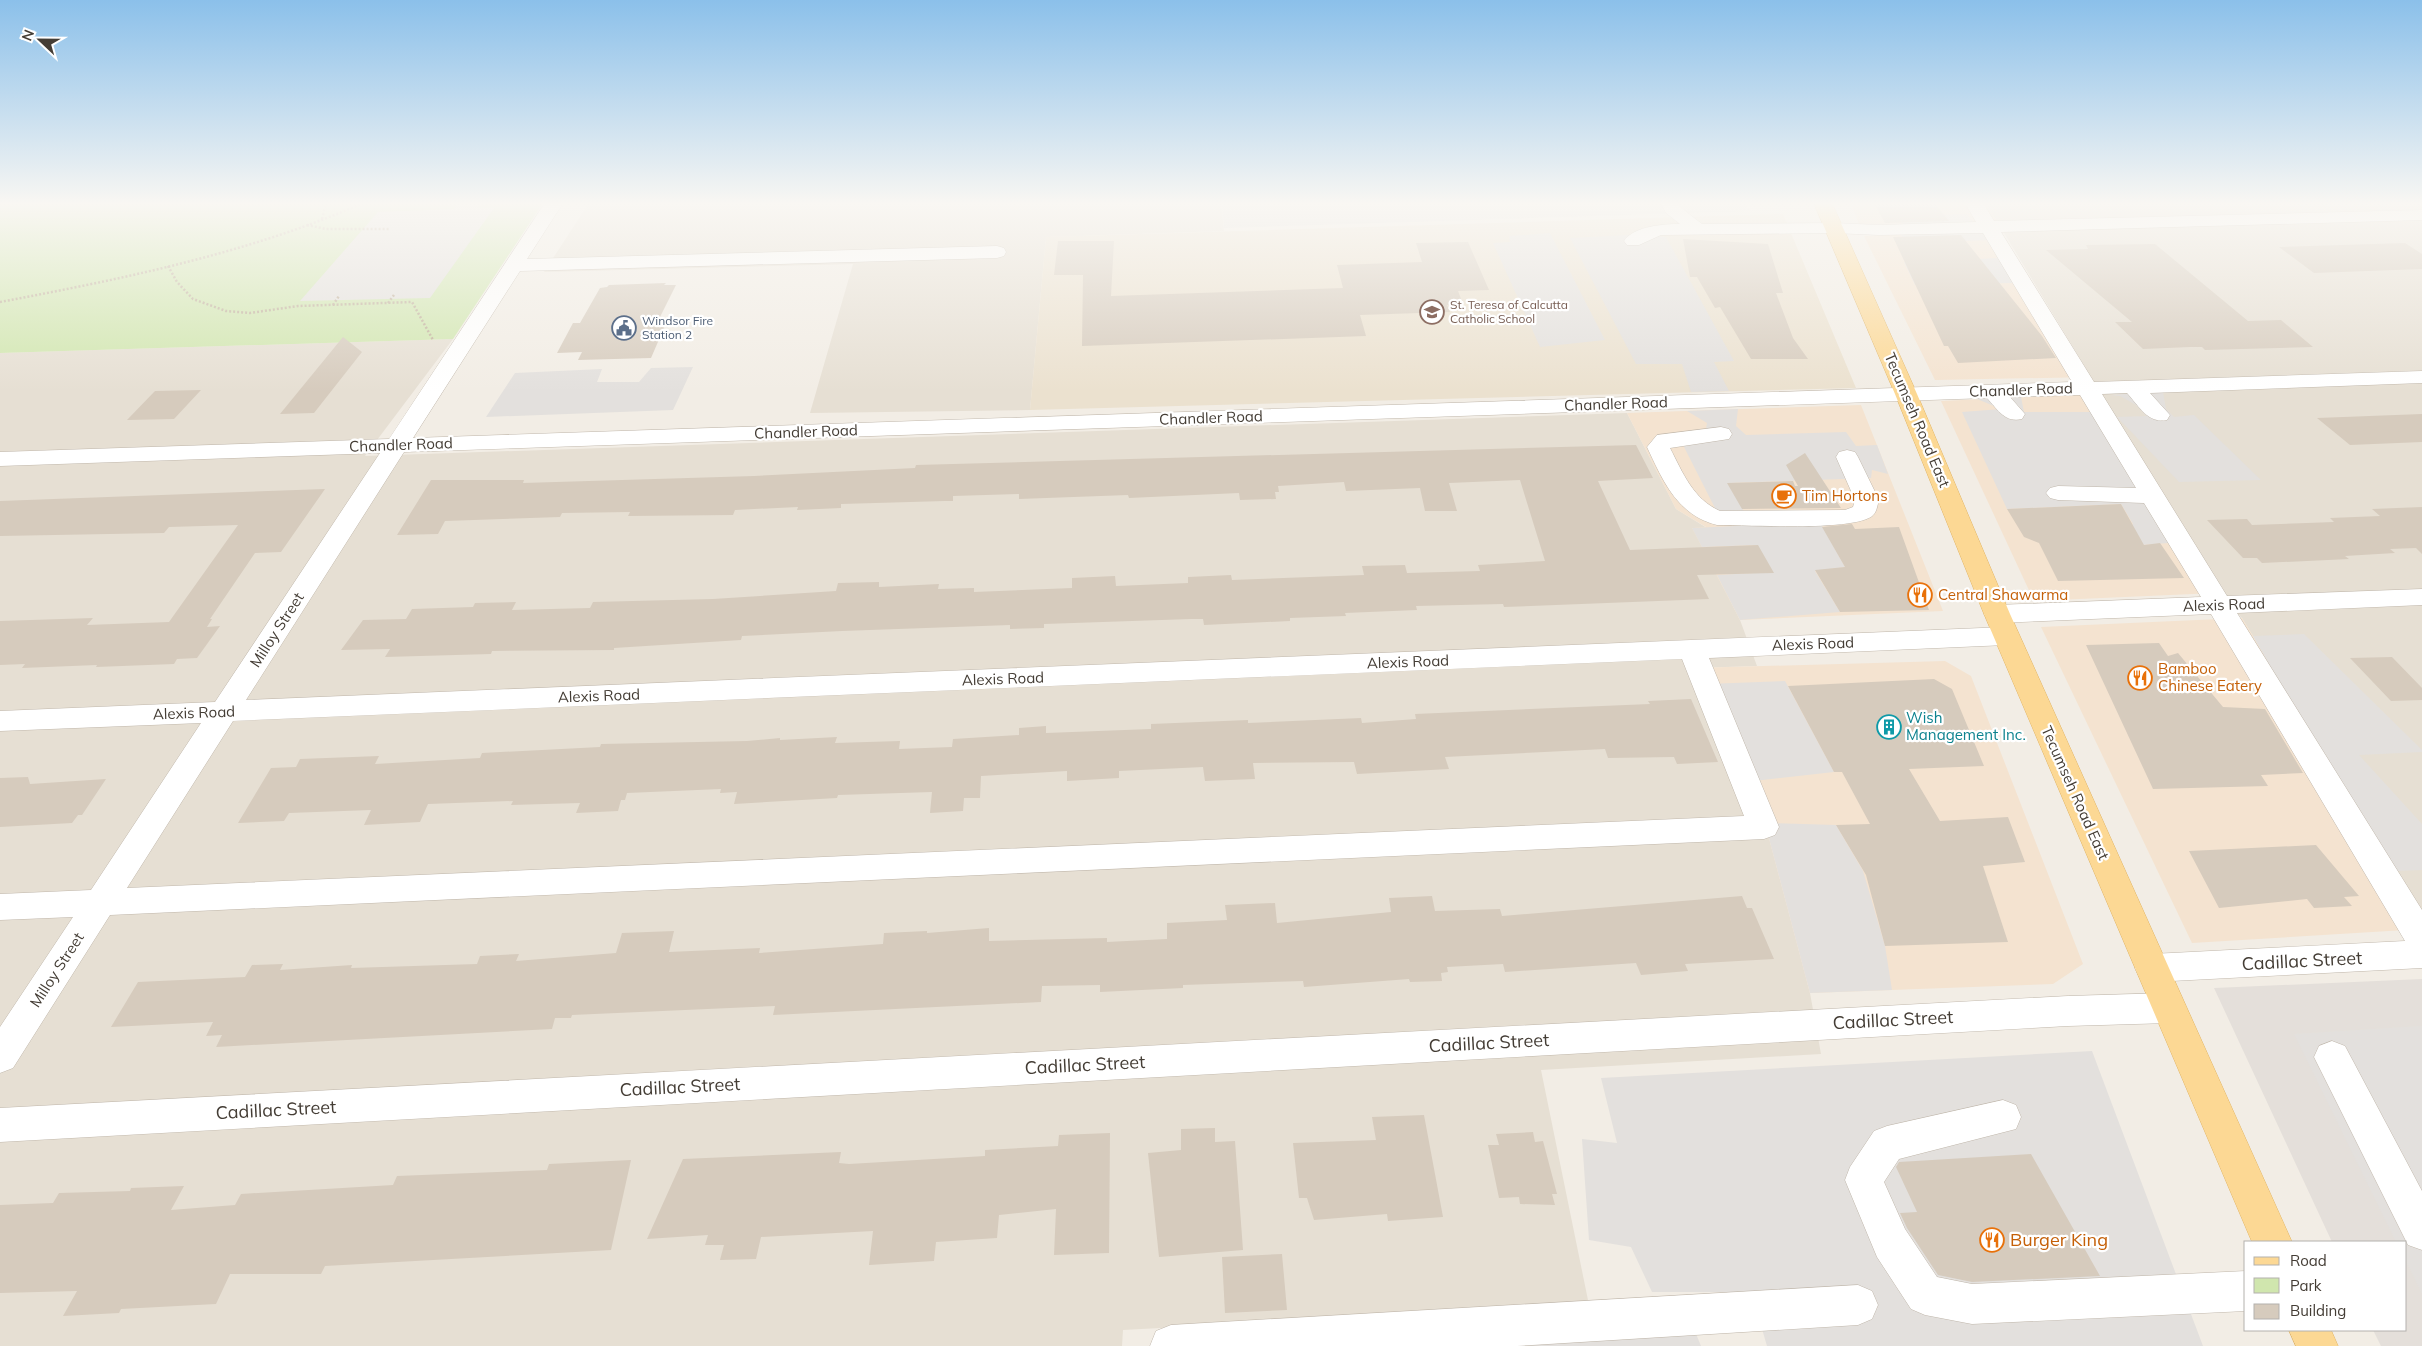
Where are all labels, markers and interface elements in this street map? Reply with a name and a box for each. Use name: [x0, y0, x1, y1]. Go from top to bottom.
north arrow: [15, 15, 65, 65]
text: N: [18, 27, 38, 43]
place label: St. Teresa of Calcutta Catholic School: [1450, 297, 1568, 326]
school or university icon: St. Teresa of Calcutta Catholic School: [1419, 299, 1445, 325]
place label: Windsor Fire Station 2: [642, 313, 713, 342]
public building icon: Windsor Fire Station 2: [611, 315, 637, 341]
street label: Tecumseh Road East: [1880, 350, 1954, 490]
street label: Chandler Road: [1969, 378, 2073, 401]
street label: Chandler Road: [1564, 392, 1668, 415]
street label: Chandler Road: [1159, 406, 1263, 429]
street label: Chandler Road: [754, 420, 858, 443]
street label: Chandler Road: [349, 433, 453, 456]
cafe icon: Tim Hortons: [1771, 483, 1797, 509]
place label: Tim Hortons: [1802, 486, 1888, 505]
restaurant icon: Central Shawarma: [1907, 582, 1933, 608]
place label: Central Shawarma: [1938, 585, 2068, 604]
street label: Milloy Street: [245, 589, 308, 671]
street label: Alexis Road: [2182, 594, 2265, 615]
street label: Alexis Road: [1771, 633, 1854, 654]
street label: Alexis Road: [1366, 651, 1449, 672]
place label: Bamboo Chinese Eatery: [2158, 659, 2262, 695]
restaurant icon: Bamboo Chinese Eatery: [2127, 665, 2153, 691]
street label: Alexis Road: [961, 668, 1044, 689]
street label: Alexis Road: [557, 685, 640, 706]
street label: Alexis Road: [152, 702, 235, 723]
place label: Wish Management Inc.: [1906, 708, 2026, 744]
building icon: Wish Management Inc.: [1876, 714, 1902, 740]
street label: Tecumseh Road East: [2037, 723, 2114, 863]
street label: Milloy Street: [25, 929, 88, 1011]
street label: Cadillac Street: [2241, 946, 2363, 975]
street label: Cadillac Street: [1832, 1005, 1954, 1034]
street label: Cadillac Street: [1428, 1028, 1550, 1057]
street label: Cadillac Street: [1024, 1050, 1146, 1079]
street label: Cadillac Street: [619, 1072, 741, 1101]
street label: Cadillac Street: [215, 1095, 337, 1124]
restaurant icon: Burger King: [1979, 1227, 2005, 1253]
place label: Burger King: [2010, 1228, 2108, 1251]
legend: [2244, 1241, 2407, 1331]
text: Road: [2290, 1251, 2327, 1270]
text: Park: [2290, 1276, 2322, 1295]
text: Building: [2290, 1301, 2346, 1320]

